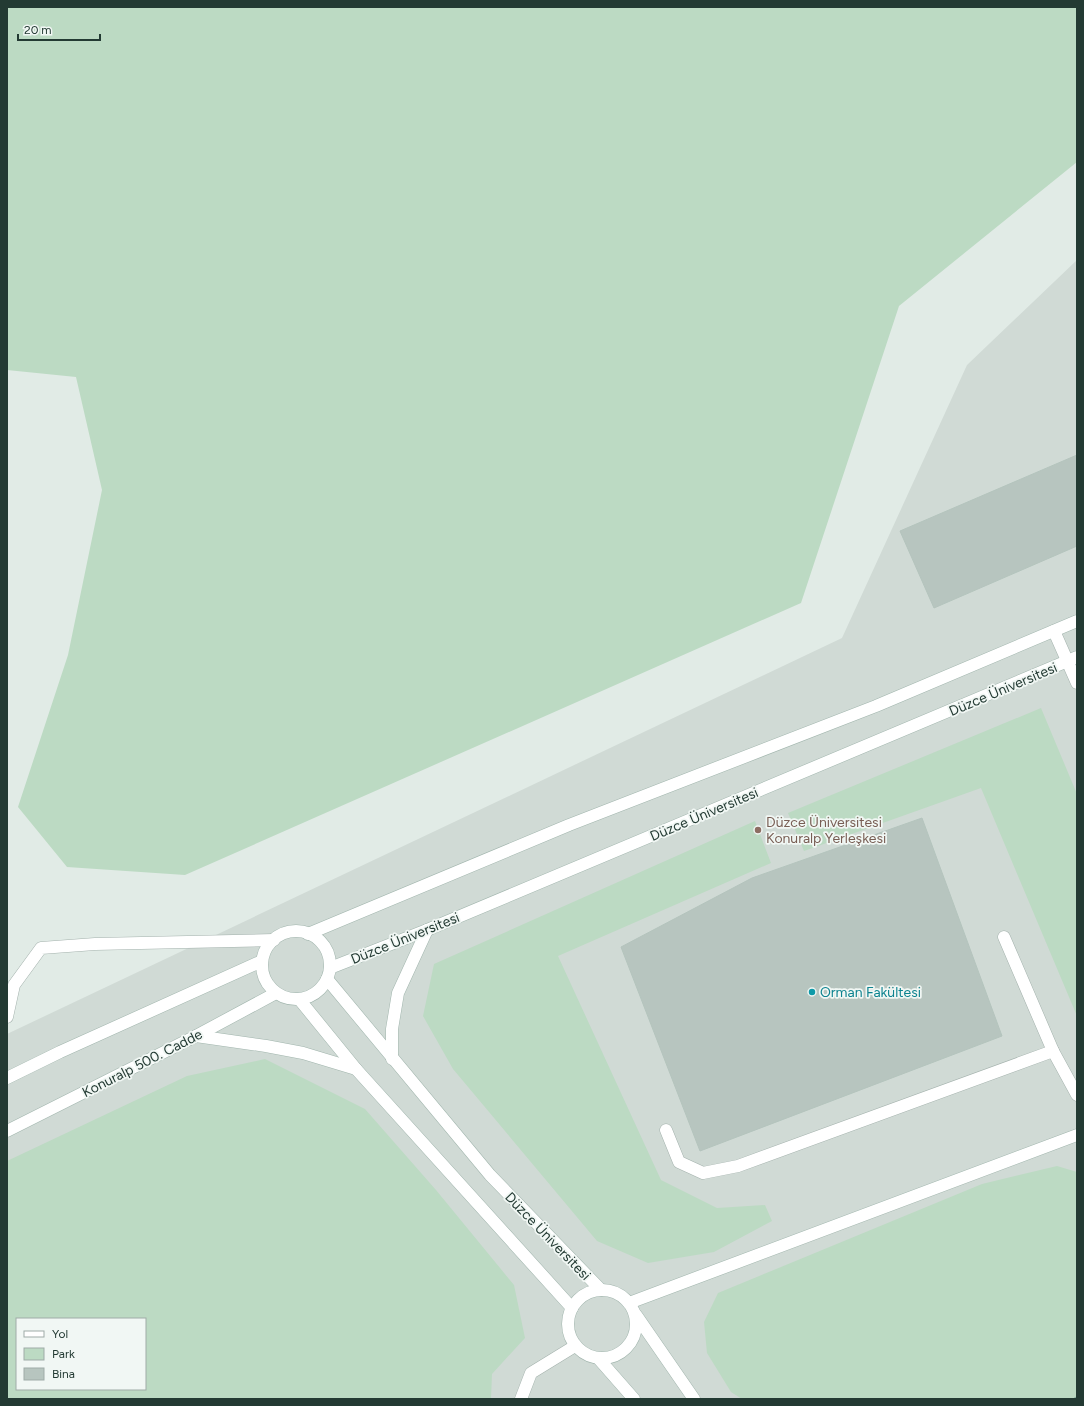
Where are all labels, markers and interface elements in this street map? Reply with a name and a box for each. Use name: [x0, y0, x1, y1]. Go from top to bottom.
scale bar: [18, 16, 100, 42]
text: 20 m: [24, 23, 52, 37]
street label: Düzce Üniversitesi: [947, 659, 1060, 720]
street label: Düzce Üniversitesi: [648, 784, 761, 845]
place label: Düzce Üniversitesi Konuralp Yerleşkesi: [766, 814, 886, 847]
marker: Düzce Üniversitesi Konuralp Yerleşkesi: [753, 825, 763, 835]
street label: Düzce Üniversitesi: [348, 909, 462, 968]
place label: Orman Fakültesi: [820, 984, 921, 1001]
marker: Orman Fakültesi: [807, 987, 817, 997]
street label: Konuralp 500. Cadde: [79, 1026, 205, 1101]
street label: Düzce Üniversitesi: [501, 1189, 594, 1284]
legend: [16, 1318, 146, 1390]
text: Yol: [52, 1327, 68, 1341]
text: Park: [52, 1347, 75, 1361]
text: Bina: [52, 1367, 75, 1381]

